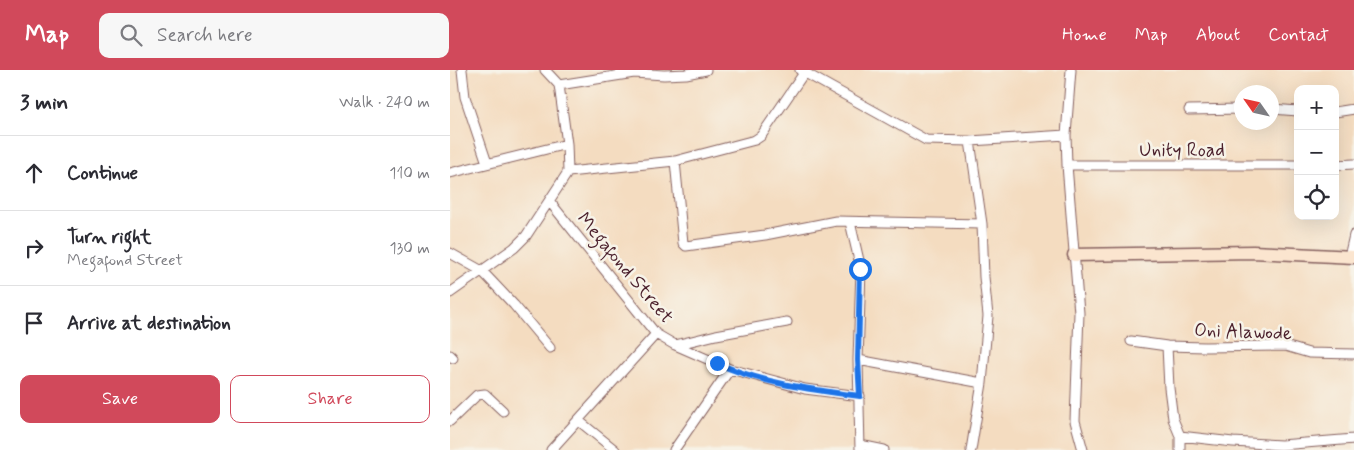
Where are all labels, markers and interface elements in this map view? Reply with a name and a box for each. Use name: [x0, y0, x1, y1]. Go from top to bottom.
search box: [99, 13, 449, 58]
text: Map: [25, 20, 69, 51]
icon: search: [117, 21, 145, 49]
text: Search here: [157, 23, 253, 48]
text: Home: [1062, 23, 1107, 47]
text: Map: [1135, 23, 1168, 47]
text: About: [1196, 23, 1240, 47]
text: Contact: [1268, 23, 1329, 47]
north arrow: [1234, 85, 1279, 130]
map controls: [1294, 85, 1339, 220]
button: +: [1294, 85, 1339, 130]
text: 3 min: [20, 89, 68, 117]
text: Walk · 240 m: [339, 92, 430, 113]
button: −: [1294, 130, 1339, 175]
street label: Unity Road: [1139, 138, 1225, 163]
icon: ahead: [20, 159, 48, 187]
text: Continue: [67, 161, 138, 186]
text: 110 m: [389, 163, 430, 184]
button: locate: [1294, 175, 1339, 220]
street label: Megafond Street: [569, 207, 679, 331]
text: Turn right: [67, 225, 151, 250]
icon: right: [20, 234, 48, 262]
text: 130 m: [389, 238, 430, 259]
text: Megafond Street: [67, 250, 183, 271]
route start: [849, 258, 872, 281]
icon: arrive: [20, 309, 48, 337]
text: Arrive at destination: [67, 311, 231, 336]
street label: Oni Alawode: [1194, 318, 1292, 346]
route end: [706, 352, 729, 375]
button: Save: [20, 375, 220, 423]
button: Share: [230, 375, 430, 423]

